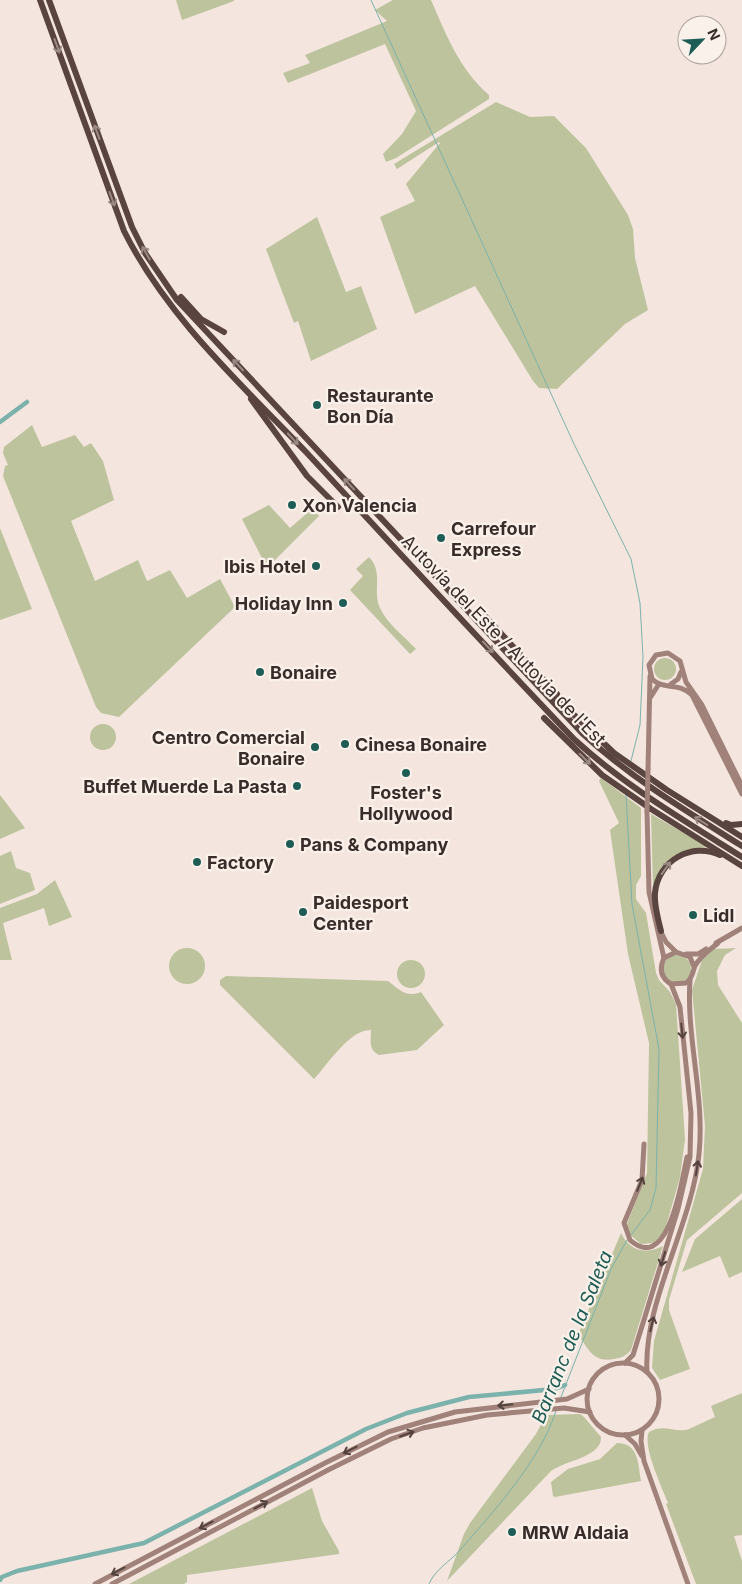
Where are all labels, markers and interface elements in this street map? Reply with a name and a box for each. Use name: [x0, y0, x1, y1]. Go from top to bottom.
north arrow: [677, 15, 727, 65]
text: N: [704, 26, 724, 43]
one-way arrow: [53, 38, 62, 53]
one-way arrow: [92, 125, 101, 140]
one-way arrow: [108, 190, 117, 206]
one-way arrow: [141, 247, 151, 261]
one-way arrow: [232, 359, 244, 372]
place label: Restaurante Bon Día: [327, 385, 434, 427]
marker: Restaurante Bon Día: [311, 399, 323, 411]
one-way arrow: [287, 433, 299, 446]
one-way arrow: [343, 477, 355, 490]
place label: Xon Valencia: [302, 495, 417, 516]
marker: Xon Valencia: [286, 499, 298, 511]
place label: Carrefour Express: [451, 518, 536, 560]
street label: Autovía del Este / Autovia de l'Est: [398, 530, 610, 750]
marker: Carrefour Express: [435, 532, 447, 544]
place label: Ibis Hotel: [224, 556, 306, 577]
marker: Ibis Hotel: [310, 560, 322, 572]
place label: Holiday Inn: [235, 593, 333, 614]
marker: Holiday Inn: [337, 597, 349, 609]
one-way arrow: [482, 641, 494, 654]
place label: Bonaire: [270, 662, 337, 683]
marker: Bonaire: [254, 666, 266, 678]
place label: Centro Comercial Bonaire: [152, 727, 305, 769]
place label: Cinesa Bonaire: [355, 734, 487, 755]
marker: Cinesa Bonaire: [339, 738, 351, 750]
marker: Centro Comercial Bonaire: [309, 741, 321, 753]
one-way arrow: [579, 753, 591, 765]
marker: Foster's Hollywood: [400, 767, 412, 779]
place label: Buffet Muerde La Pasta: [83, 776, 287, 797]
marker: Buffet Muerde La Pasta: [291, 780, 303, 792]
place label: Foster's Hollywood: [359, 782, 453, 824]
one-way arrow: [694, 815, 708, 825]
place label: Pans & Company: [300, 834, 448, 855]
marker: Pans & Company: [284, 838, 296, 850]
place label: Factory: [207, 852, 274, 873]
marker: Factory: [191, 856, 203, 868]
one-way arrow: [660, 862, 671, 875]
place label: Paidesport Center: [313, 892, 409, 934]
place label: Lidl: [703, 905, 734, 926]
marker: Paidesport Center: [297, 906, 309, 918]
marker: Lidl: [687, 909, 699, 921]
one-way arrow: [678, 1022, 687, 1038]
one-way arrow: [692, 1160, 702, 1176]
one-way arrow: [636, 1177, 645, 1192]
water label: Barranc de la Saleta: [527, 1247, 617, 1427]
one-way arrow: [658, 1251, 667, 1266]
one-way arrow: [648, 1316, 657, 1332]
one-way arrow: [498, 1401, 514, 1410]
one-way arrow: [399, 1429, 415, 1438]
one-way arrow: [343, 1445, 358, 1455]
one-way arrow: [254, 1500, 269, 1510]
one-way arrow: [199, 1520, 214, 1530]
place label: MRW Aldaia: [522, 1522, 629, 1543]
marker: MRW Aldaia: [506, 1526, 518, 1538]
one-way arrow: [111, 1567, 126, 1577]

